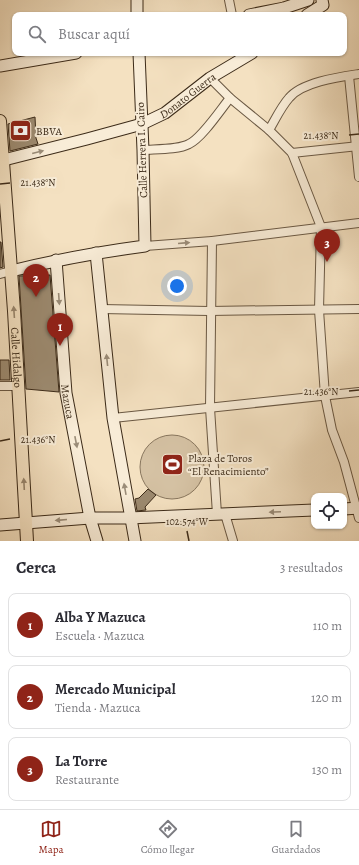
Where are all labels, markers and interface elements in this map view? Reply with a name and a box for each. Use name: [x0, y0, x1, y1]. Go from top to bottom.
search box: [12, 12, 347, 56]
icon: search: [26, 23, 48, 45]
text: Buscar aquí: [58, 24, 130, 44]
street label: Donato Guerra: [157, 68, 219, 122]
street label: Calle Herrera I. Cairo: [133, 101, 151, 198]
bank icon: BBVA: [8, 118, 34, 144]
place label: BBVA: [36, 124, 62, 139]
text: 21.438°N: [304, 129, 338, 142]
one-way arrow: [32, 148, 44, 154]
text: 21.438°N: [21, 176, 55, 189]
pin: 3: [314, 229, 340, 262]
one-way arrow: [178, 240, 190, 247]
pin: 2: [23, 264, 49, 297]
your location: [167, 276, 187, 296]
one-way arrow: [56, 293, 63, 305]
one-way arrow: [11, 306, 18, 318]
pin: 1: [47, 313, 73, 346]
street label: Calle Hidalgo: [7, 327, 26, 389]
one-way arrow: [103, 354, 110, 366]
street label: Mazuca: [58, 384, 78, 421]
text: 21.436°N: [304, 385, 338, 398]
text: 21.436°N: [21, 433, 55, 446]
one-way arrow: [73, 435, 79, 448]
sports icon: Plaza de Toros “El Renacimiento”: [160, 451, 186, 477]
place label: Plaza de Toros “El Renacimiento”: [188, 451, 269, 479]
one-way arrow: [20, 478, 27, 490]
one-way arrow: [121, 483, 127, 495]
map controls: [311, 493, 347, 529]
button: locate: [311, 493, 347, 529]
one-way arrow: [269, 508, 281, 515]
text: 102.574°W: [166, 515, 209, 528]
one-way arrow: [55, 517, 67, 524]
text: Cerca: [16, 556, 56, 579]
text: 3 resultados: [280, 559, 343, 576]
text: Alba Y Mazuca: [55, 607, 146, 627]
text: 1: [28, 617, 32, 634]
text: 110 m: [313, 617, 342, 634]
text: Escuela · Mazuca: [55, 627, 145, 644]
text: Mercado Municipal: [55, 679, 176, 699]
text: 2: [27, 689, 33, 706]
text: 120 m: [311, 689, 342, 706]
text: Tienda · Mazuca: [55, 699, 140, 716]
text: La Torre: [55, 751, 107, 771]
text: 3: [27, 761, 33, 778]
text: 130 m: [312, 761, 342, 778]
text: Restaurante: [55, 771, 119, 788]
tab: Mapa: [38, 818, 64, 857]
tab: Cómo llegar: [141, 818, 195, 857]
tab: Guardados: [271, 818, 321, 857]

